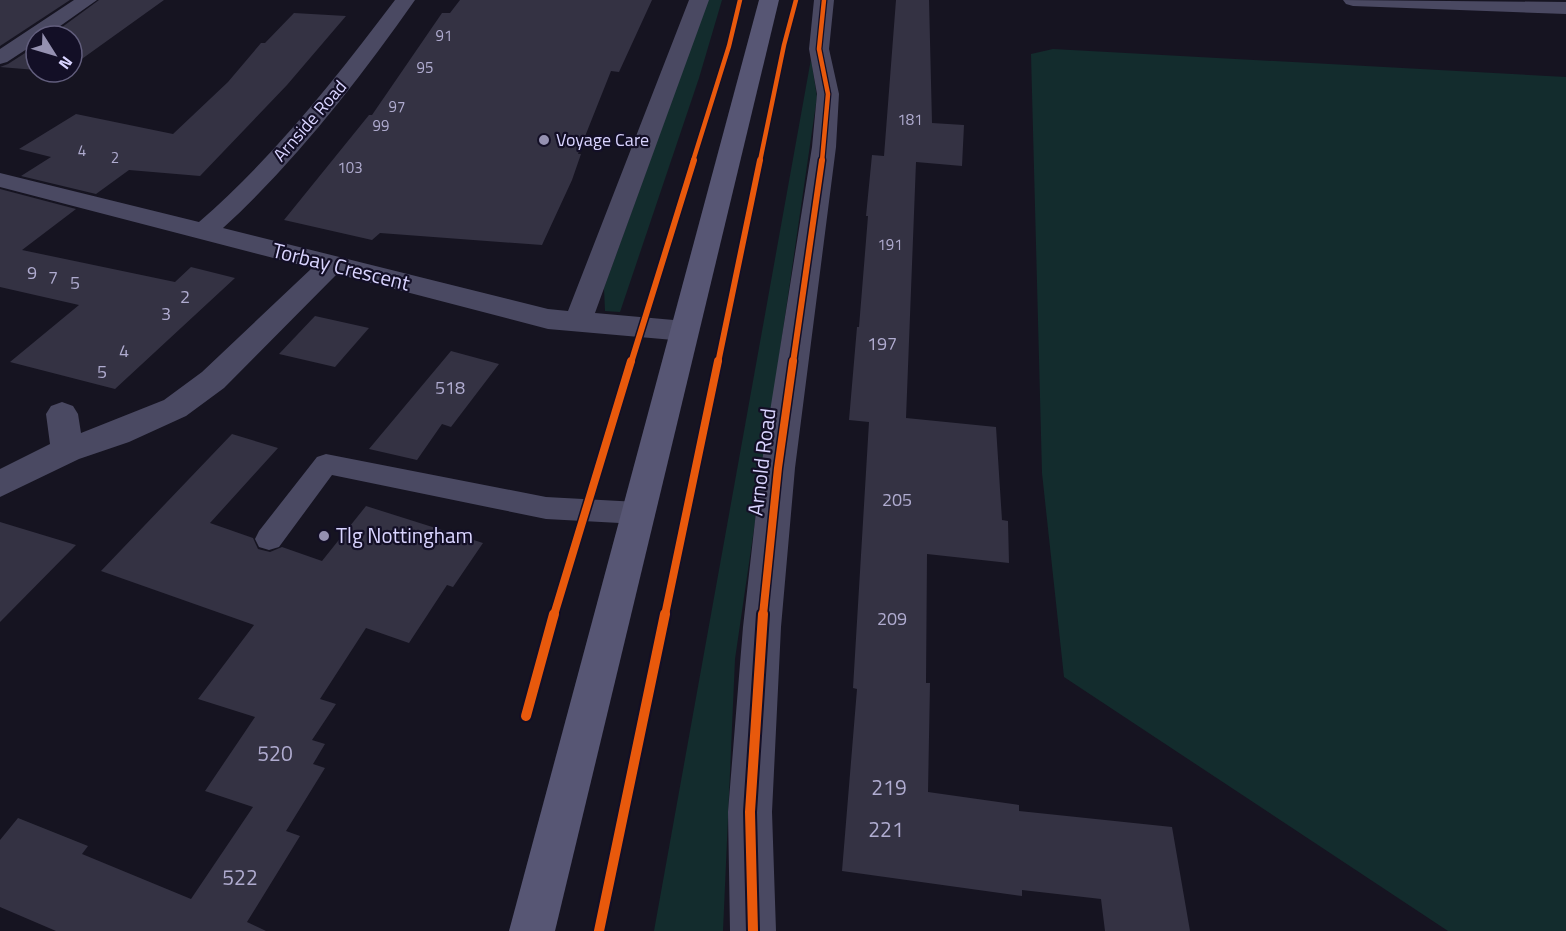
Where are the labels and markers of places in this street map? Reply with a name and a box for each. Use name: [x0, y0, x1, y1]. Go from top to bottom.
place label: Voyage Care: [556, 126, 649, 153]
marker: Voyage Care: [537, 133, 551, 147]
place label: Tlg Nottingham: [336, 519, 473, 551]
marker: Tlg Nottingham: [317, 529, 331, 543]

